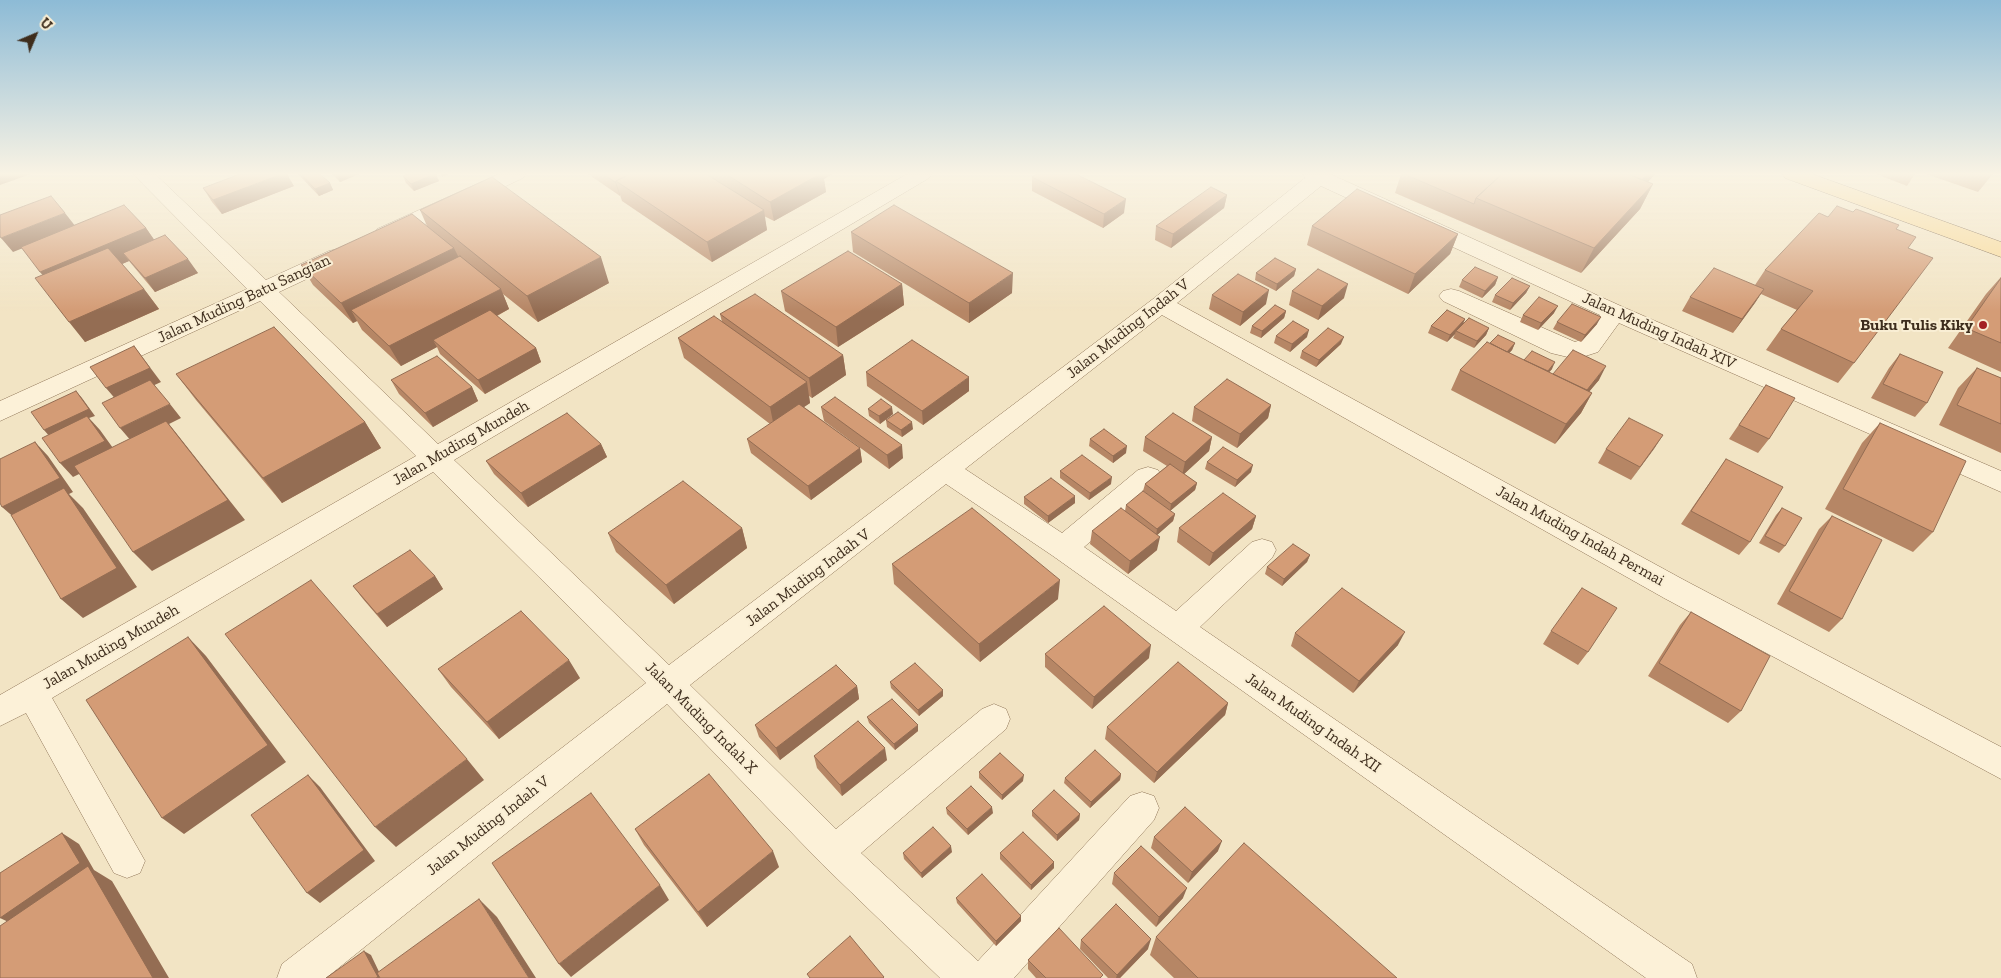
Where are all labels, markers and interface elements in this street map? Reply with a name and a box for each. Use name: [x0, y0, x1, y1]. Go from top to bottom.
north arrow: [10, 10, 60, 60]
text: U: [36, 14, 56, 34]
street label: Jalan Muding Batu Sangian: [155, 250, 333, 348]
street label: Jalan Muding Indah V: [1063, 275, 1193, 383]
street label: Jalan Muding Indah XIV: [1579, 288, 1739, 374]
place label: Buku Tulis Kiky: [1860, 315, 1973, 335]
marker: Buku Tulis Kiky: [1977, 319, 1989, 331]
street label: Jalan Muding Mundeh: [389, 396, 533, 490]
street label: Jalan Muding Indah Permai: [1492, 482, 1668, 590]
street label: Jalan Muding Indah V: [742, 525, 874, 631]
street label: Jalan Muding Mundeh: [39, 600, 183, 694]
street label: Jalan Muding Indah X: [641, 658, 761, 778]
street label: Jalan Muding Indah XII: [1242, 669, 1384, 777]
street label: Jalan Muding Indah V: [423, 772, 553, 880]

